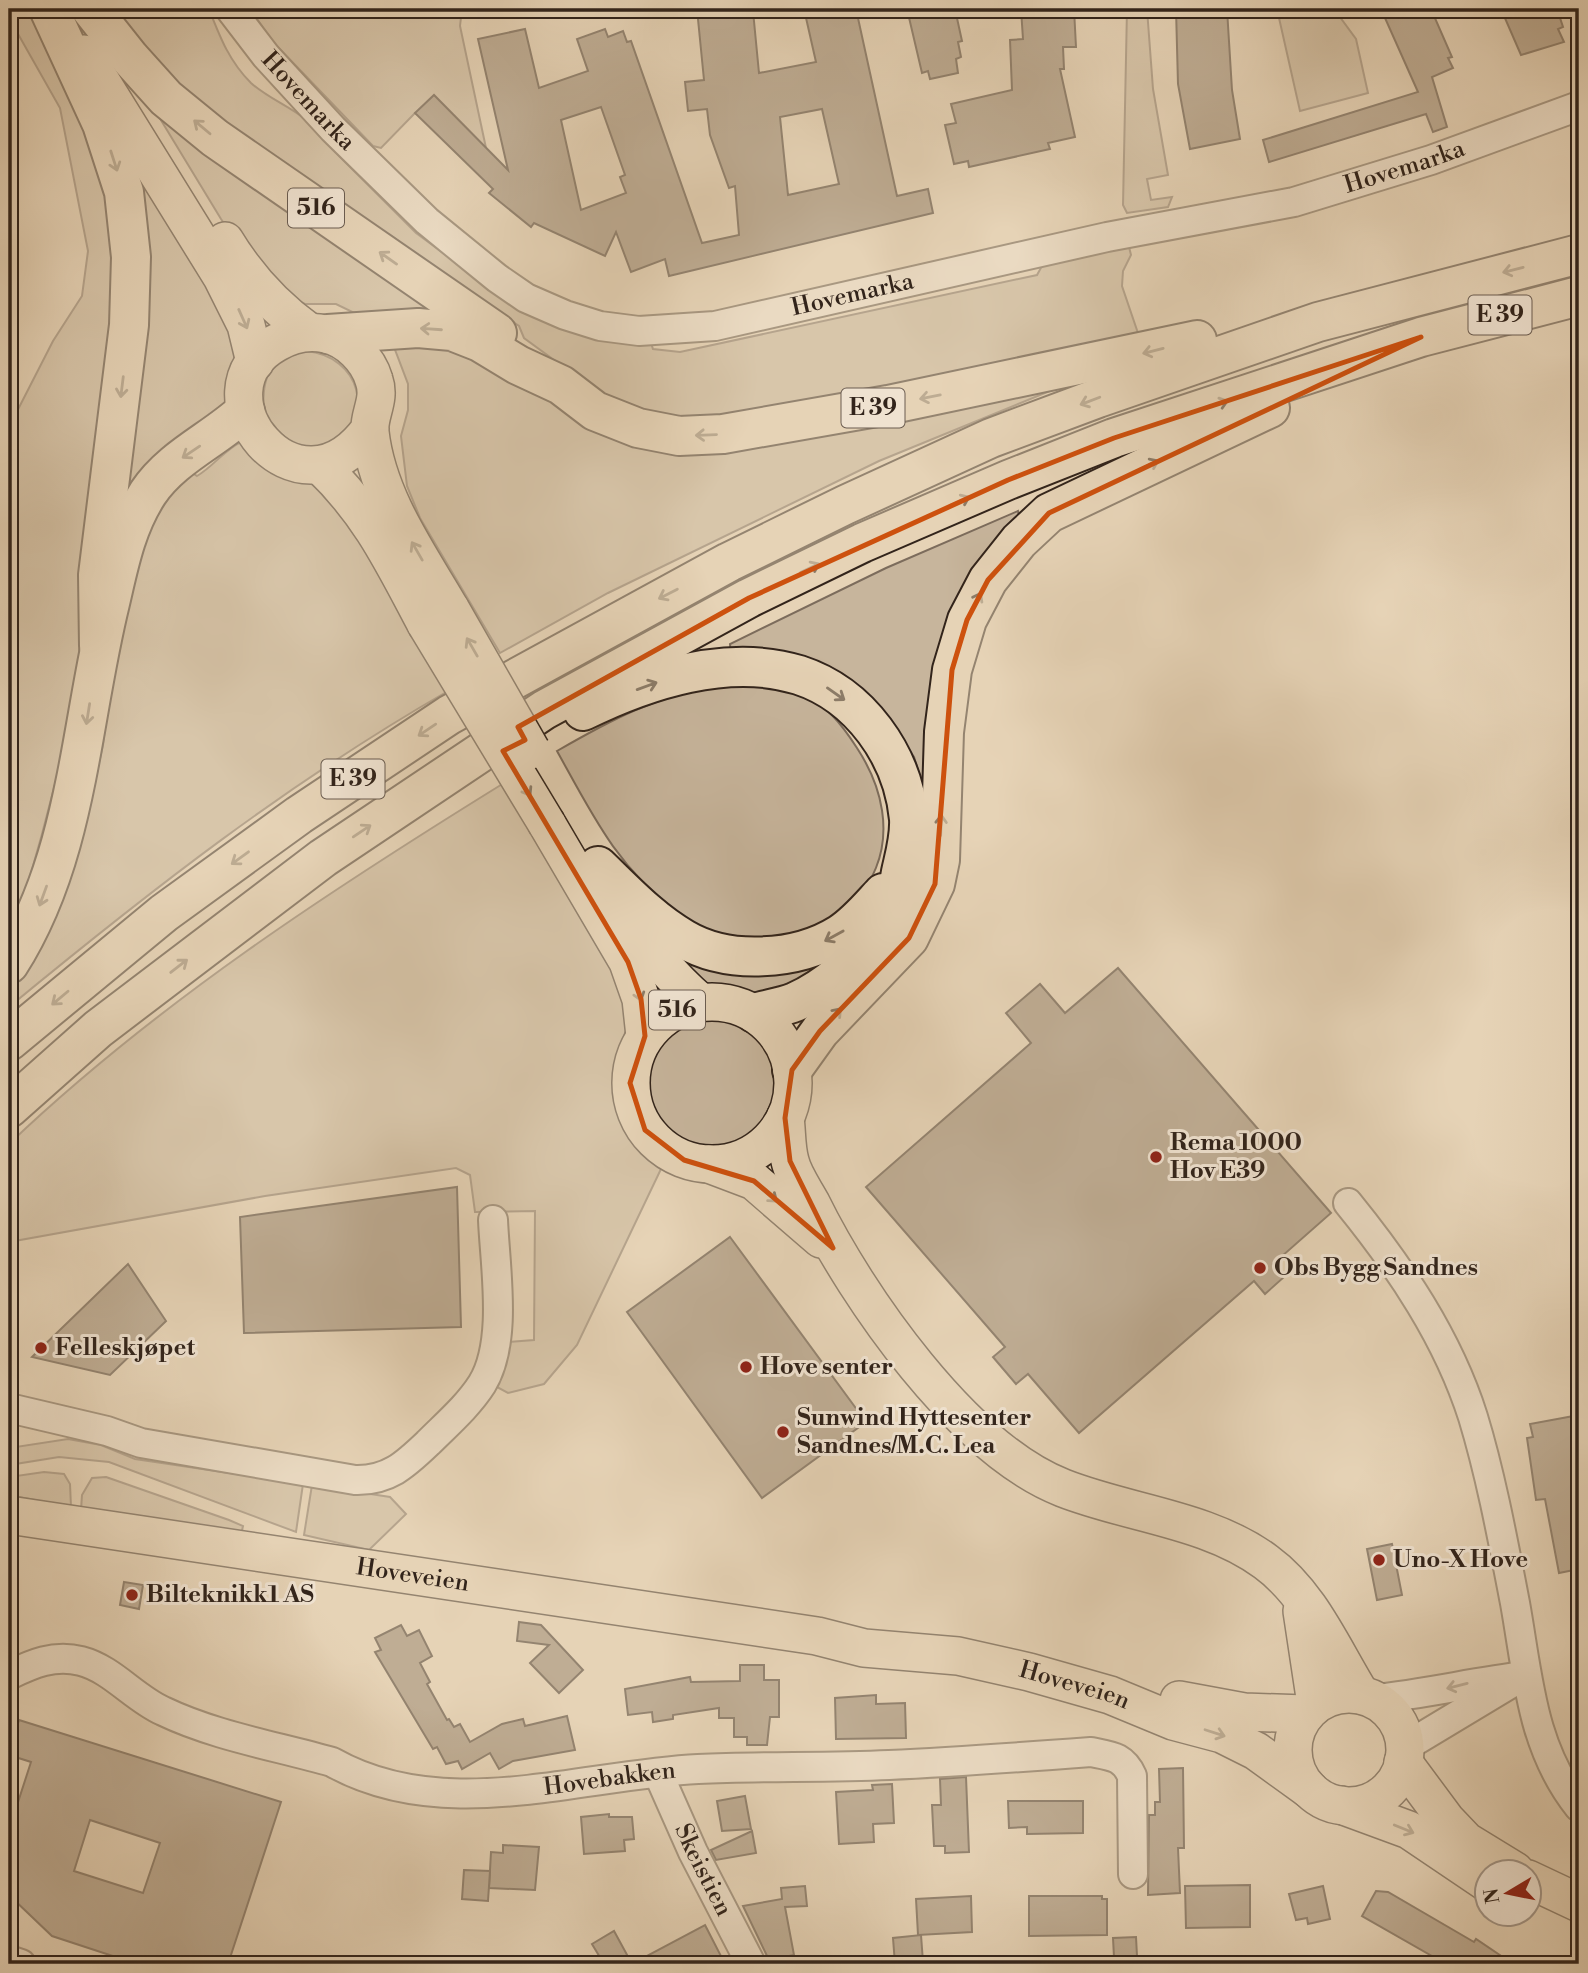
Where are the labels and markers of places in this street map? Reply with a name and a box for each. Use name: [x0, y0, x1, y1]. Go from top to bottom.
place label: Rema 1000 Hov E39: [1170, 1128, 1302, 1186]
marker: Rema 1000 Hov E39: [1148, 1149, 1164, 1165]
place label: Obs Bygg Sandnes: [1274, 1253, 1478, 1283]
marker: Obs Bygg Sandnes: [1252, 1260, 1268, 1276]
place label: Felleskjøpet: [55, 1333, 195, 1363]
marker: Felleskjøpet: [33, 1340, 49, 1356]
place label: Hove senter: [760, 1352, 893, 1382]
marker: Hove senter: [738, 1359, 754, 1375]
place label: Sunwind Hyttesenter Sandnes/M.C. Lea: [797, 1403, 1031, 1461]
marker: Sunwind Hyttesenter Sandnes/M.C. Lea: [775, 1424, 791, 1440]
place label: Uno-X Hove: [1393, 1545, 1528, 1575]
marker: Uno-X Hove: [1371, 1552, 1387, 1568]
place label: Bilteknikk1 AS: [146, 1580, 314, 1610]
marker: Bilteknikk1 AS: [124, 1587, 140, 1603]

